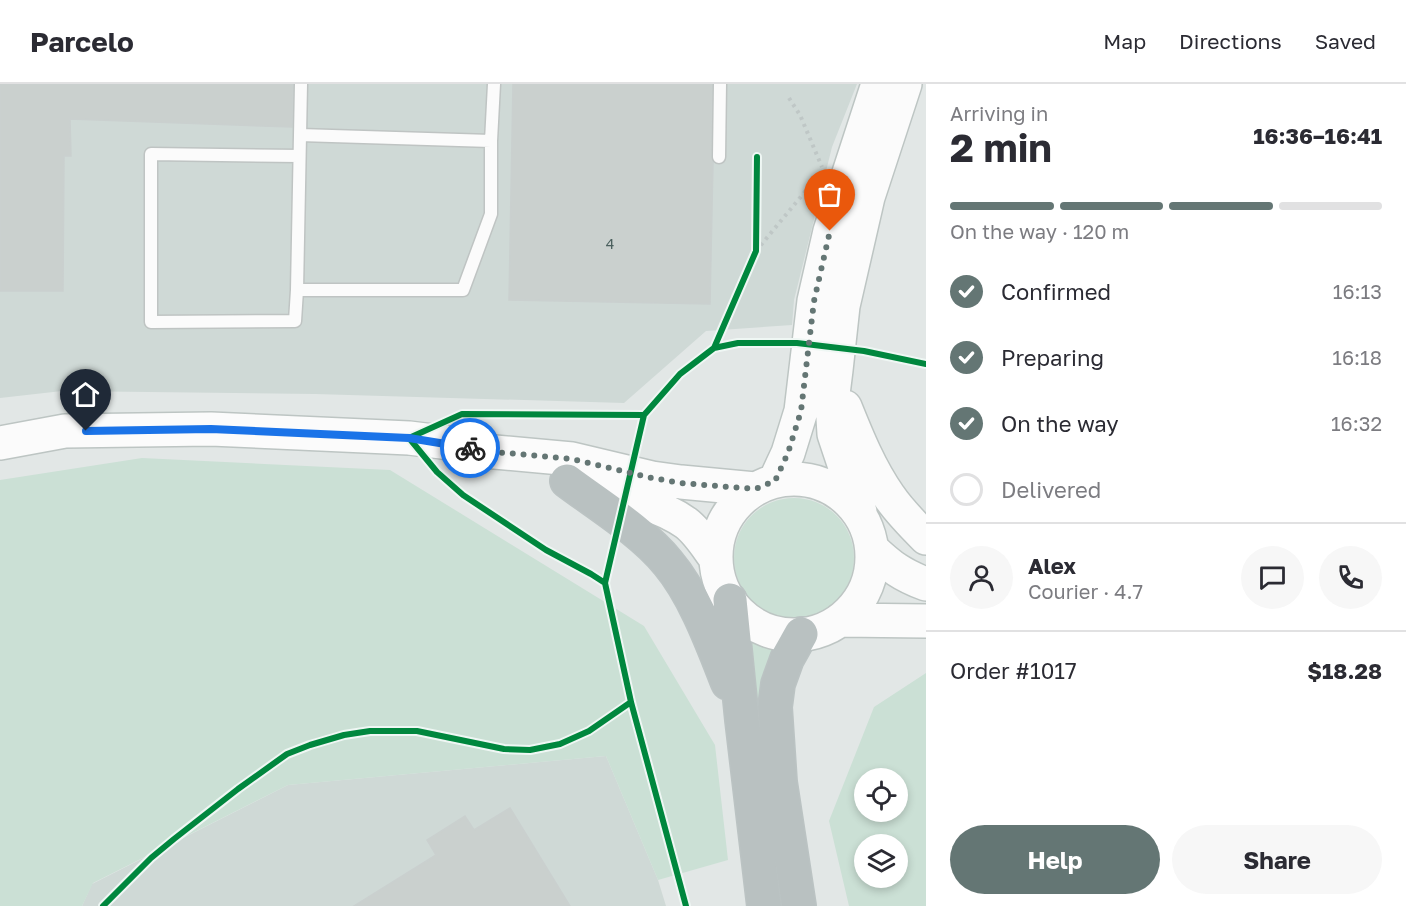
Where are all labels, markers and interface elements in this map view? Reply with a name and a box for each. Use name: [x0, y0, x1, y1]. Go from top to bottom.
text: Parcelo: [30, 25, 134, 58]
text: Map: [1103, 28, 1146, 54]
text: Directions: [1179, 28, 1282, 54]
text: Saved: [1315, 28, 1376, 54]
text: Arriving in: [950, 101, 1048, 125]
text: 16:36–16:41: [1253, 122, 1382, 149]
text: 2 min: [950, 124, 1052, 171]
pin: [804, 169, 855, 231]
icon: bag: [813, 178, 846, 211]
text: On the way · 120 m: [950, 219, 1129, 243]
house number: 4: [606, 235, 614, 252]
icon: check: [950, 275, 983, 308]
text: Confirmed: [1001, 278, 1111, 305]
text: 16:13: [1333, 279, 1382, 303]
icon: check: [950, 341, 983, 374]
text: Preparing: [1001, 344, 1104, 371]
text: 16:18: [1332, 345, 1382, 369]
pin: [60, 369, 111, 431]
icon: home: [69, 378, 102, 411]
icon: check: [950, 407, 983, 440]
text: On the way: [1001, 410, 1119, 437]
text: 16:32: [1331, 411, 1382, 435]
courier: [440, 418, 500, 478]
icon: bike: [454, 432, 487, 465]
text: Delivered: [1001, 476, 1101, 503]
button: person: [950, 546, 1013, 609]
button: chat: [1241, 546, 1304, 609]
button: phone: [1319, 546, 1382, 609]
text: Alex: [1028, 552, 1076, 579]
text: Courier · 4.7: [1028, 579, 1143, 603]
text: Order #1017: [950, 657, 1077, 684]
text: $18.28: [1307, 657, 1382, 684]
map controls: [854, 768, 908, 888]
button: locate: [854, 768, 908, 822]
button: Help: [950, 825, 1160, 894]
button: Share: [1172, 825, 1382, 894]
button: layers: [854, 834, 908, 888]

